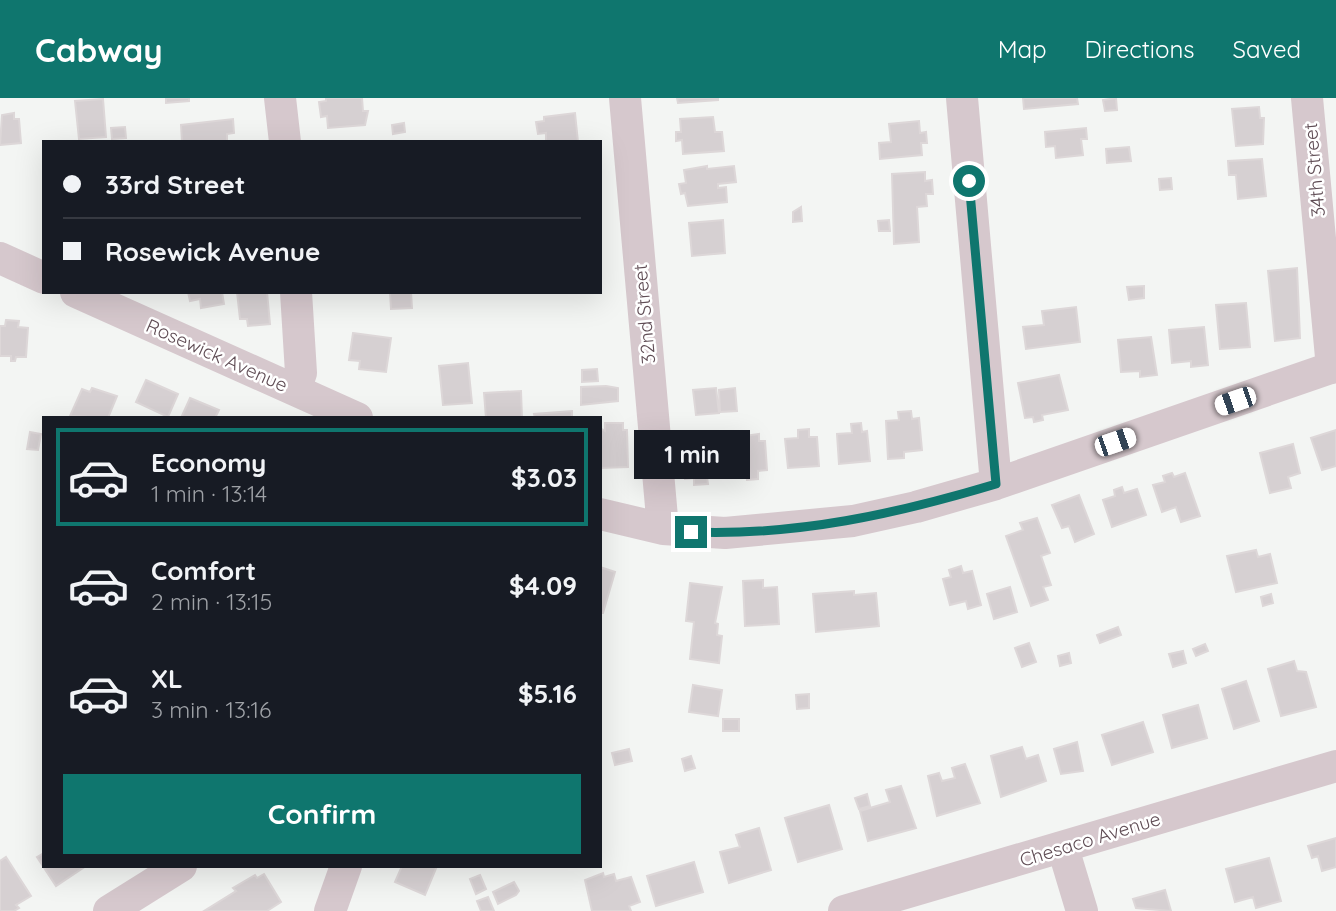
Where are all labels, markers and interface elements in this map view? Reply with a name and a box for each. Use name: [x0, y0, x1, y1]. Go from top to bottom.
text: Cabway: [35, 29, 163, 70]
text: Map: [998, 34, 1047, 64]
text: Directions: [1085, 34, 1195, 64]
text: Saved: [1233, 34, 1301, 64]
street label: 34th Street: [1298, 122, 1330, 218]
route start: [953, 165, 985, 197]
text: 33rd Street: [105, 168, 245, 201]
text: Rosewick Avenue: [105, 235, 320, 268]
street label: 32nd Street: [628, 263, 660, 365]
street label: Rosewick Avenue: [143, 313, 291, 397]
car: [1212, 384, 1259, 418]
car: [1092, 425, 1139, 459]
callout: 1 min: [633, 430, 749, 480]
text: 1 min: [664, 440, 720, 469]
icon: car: [67, 446, 130, 509]
text: Economy: [151, 446, 266, 479]
text: $3.03: [511, 461, 577, 494]
text: 1 min · 13:14: [151, 479, 267, 508]
route end: [675, 516, 707, 548]
icon: car: [67, 554, 130, 617]
text: Comfort: [151, 554, 256, 587]
text: $4.09: [509, 569, 577, 602]
text: 2 min · 13:15: [151, 587, 272, 616]
icon: car: [67, 662, 130, 725]
text: XL: [151, 662, 183, 695]
text: $5.16: [518, 677, 577, 710]
text: 3 min · 13:16: [151, 695, 271, 724]
button: Confirm: [63, 774, 581, 854]
street label: Chesaco Avenue: [1017, 806, 1163, 872]

